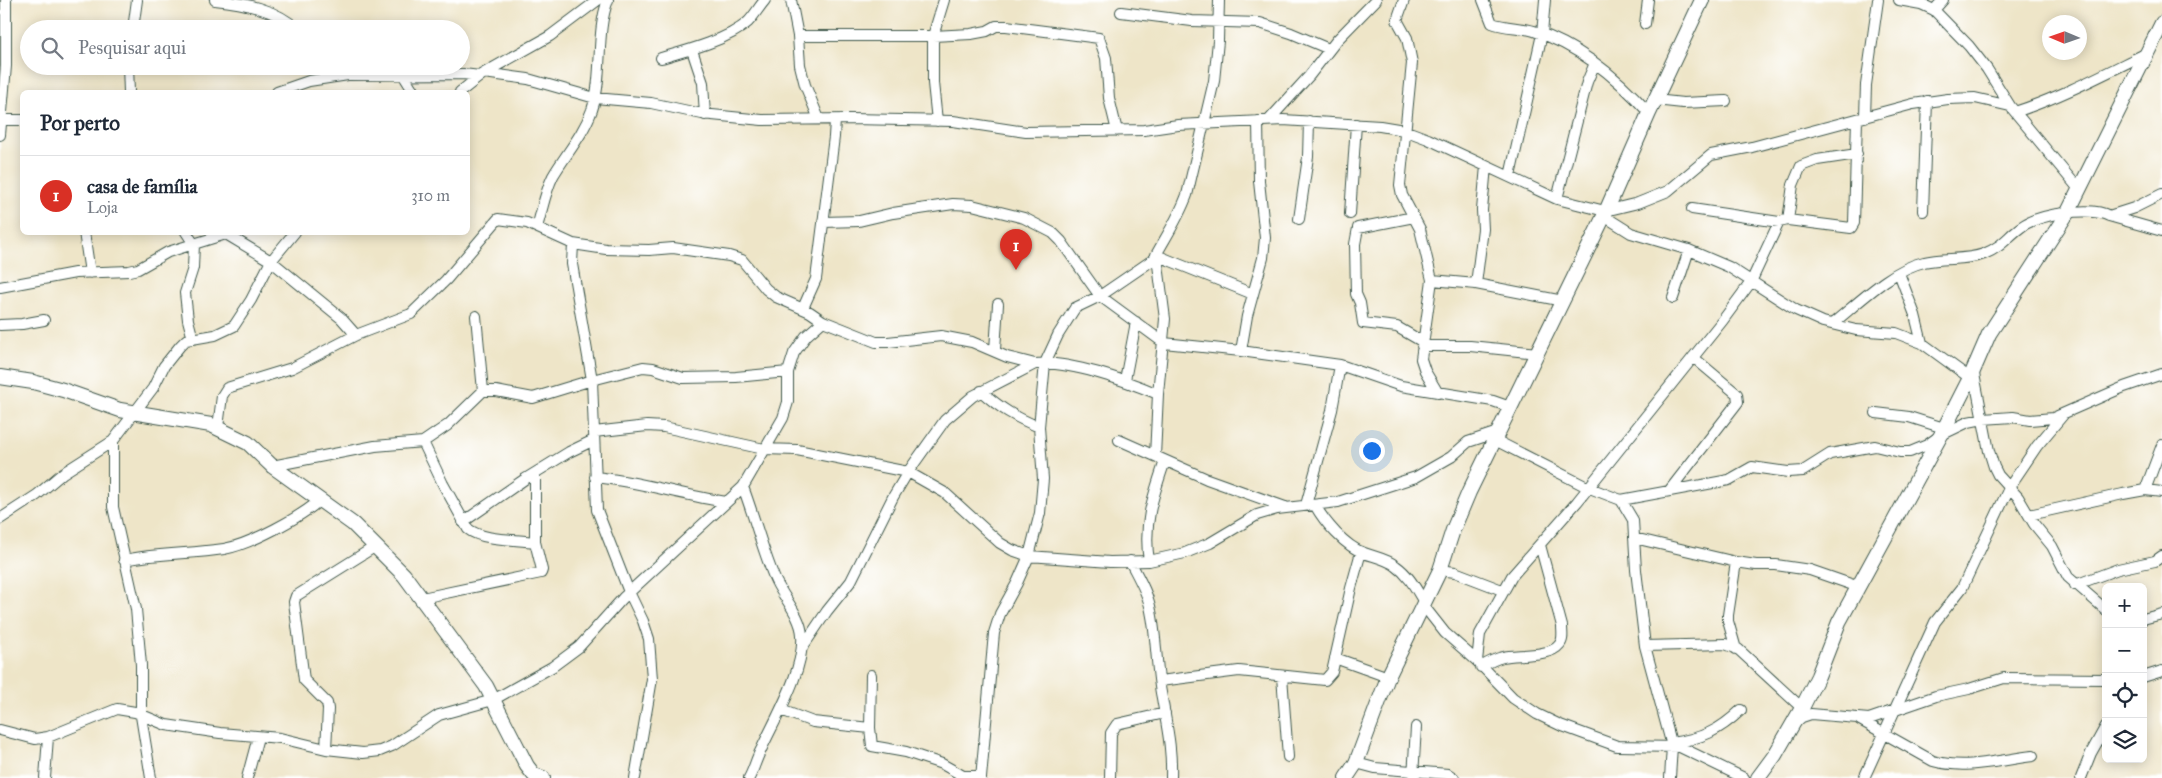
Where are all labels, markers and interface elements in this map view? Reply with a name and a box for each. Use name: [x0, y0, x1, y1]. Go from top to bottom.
north arrow: [2042, 15, 2087, 60]
search box: [20, 20, 470, 75]
icon: search: [38, 34, 66, 62]
text: Pesquisar aqui: [78, 36, 186, 59]
text: Por perto: [40, 110, 120, 136]
text: casa de família: [87, 175, 198, 198]
text: 1: [53, 186, 59, 205]
text: 310 m: [411, 186, 450, 205]
text: Loja: [87, 198, 118, 217]
pin: 1: [1000, 229, 1032, 270]
your location: [1359, 438, 1385, 464]
map controls: [2102, 583, 2147, 763]
button: +: [2102, 583, 2147, 628]
button: −: [2102, 628, 2147, 673]
button: locate: [2102, 673, 2147, 718]
button: layers: [2102, 718, 2147, 763]

